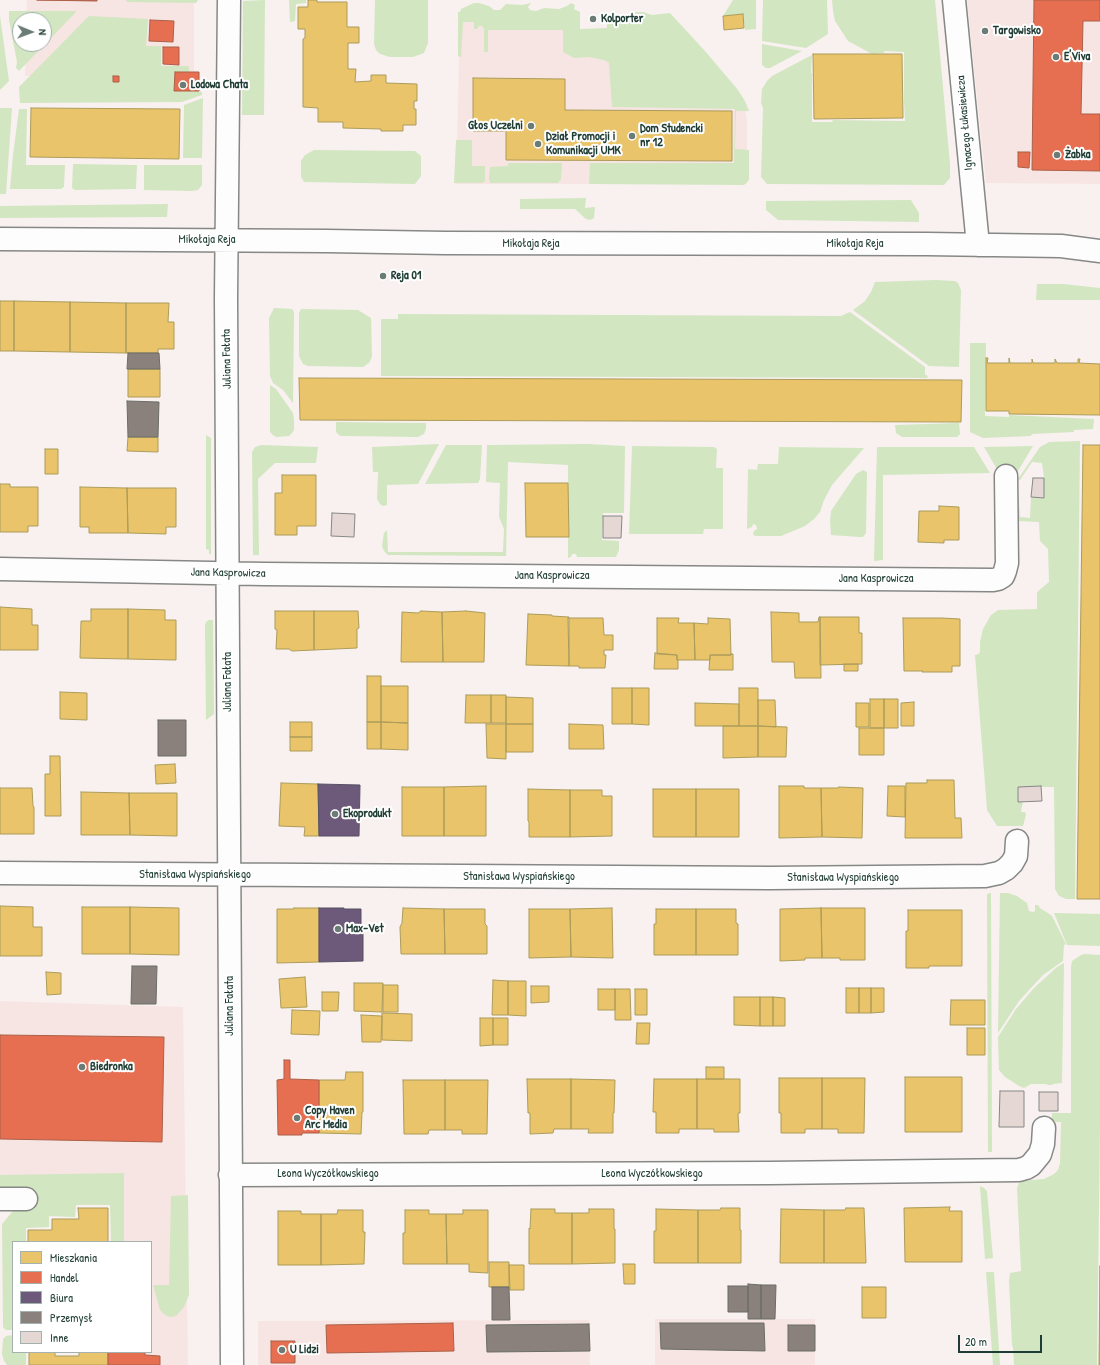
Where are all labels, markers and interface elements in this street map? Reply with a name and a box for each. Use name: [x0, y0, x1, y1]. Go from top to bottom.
north arrow: [12, 12, 52, 52]
place label: Kolporter: [601, 12, 643, 26]
marker: Kolporter: [588, 14, 598, 24]
place label: Targowisko: [993, 24, 1041, 38]
marker: Targowisko: [980, 26, 990, 36]
text: N: [36, 29, 50, 35]
place label: E'Viva: [1064, 50, 1090, 64]
marker: E'Viva: [1051, 52, 1061, 62]
street label: Ignacego Łukasiewicza: [954, 75, 976, 171]
place label: Lodowa Chata: [191, 78, 248, 92]
marker: Lodowa Chata: [178, 80, 188, 90]
place label: Głos Uczelni: [468, 119, 523, 133]
marker: Głos Uczelni: [526, 121, 536, 131]
place label: Dom Studencki nr 12: [640, 122, 703, 150]
place label: Dział Promocji i Komunikacji UMK: [546, 130, 621, 158]
marker: Dom Studencki nr 12: [627, 131, 637, 141]
marker: Dział Promocji i Komunikacji UMK: [533, 139, 543, 149]
place label: Żabka: [1065, 148, 1090, 162]
marker: Żabka: [1052, 150, 1062, 160]
street label: Mikołaja Reja: [179, 233, 235, 247]
street label: Mikołaja Reja: [503, 237, 559, 251]
street label: Mikołaja Reja: [827, 237, 883, 251]
place label: Reja 01: [391, 269, 421, 283]
marker: Reja 01: [378, 271, 388, 281]
street label: Juliana Fałata: [219, 329, 235, 389]
street label: Jana Kasprowicza: [190, 565, 266, 581]
street label: Jana Kasprowicza: [515, 569, 589, 583]
street label: Jana Kasprowicza: [839, 572, 913, 586]
street label: Juliana Fałata: [221, 652, 235, 712]
place label: Ekoprodukt: [343, 807, 391, 821]
marker: Ekoprodukt: [330, 809, 340, 819]
street label: Stanisława Wyspiańskiego: [139, 868, 251, 882]
street label: Stanisława Wyspiańskiego: [463, 870, 575, 884]
street label: Stanisława Wyspiańskiego: [787, 871, 899, 885]
place label: Max-Vet: [346, 922, 384, 936]
marker: Max-Vet: [333, 924, 343, 934]
street label: Juliana Fałata: [223, 976, 237, 1036]
place label: Biedronka: [90, 1060, 133, 1074]
marker: Biedronka: [77, 1062, 87, 1072]
place label: Copy Haven Arc Media: [305, 1104, 355, 1132]
marker: Copy Haven Arc Media: [292, 1113, 302, 1123]
street label: Leona Wyczółkowskiego: [277, 1167, 379, 1181]
street label: Leona Wyczółkowskiego: [601, 1167, 703, 1181]
legend: [12, 1241, 152, 1353]
text: Mieszkania: [50, 1249, 97, 1266]
text: Handel: [50, 1269, 78, 1286]
text: Biura: [50, 1289, 73, 1306]
text: Przemysł: [50, 1309, 93, 1326]
scale bar: [960, 1327, 1044, 1353]
text: Inne: [50, 1329, 68, 1346]
text: 20 m: [965, 1333, 987, 1350]
place label: U Lidzi: [290, 1343, 319, 1357]
marker: U Lidzi: [277, 1345, 287, 1355]

